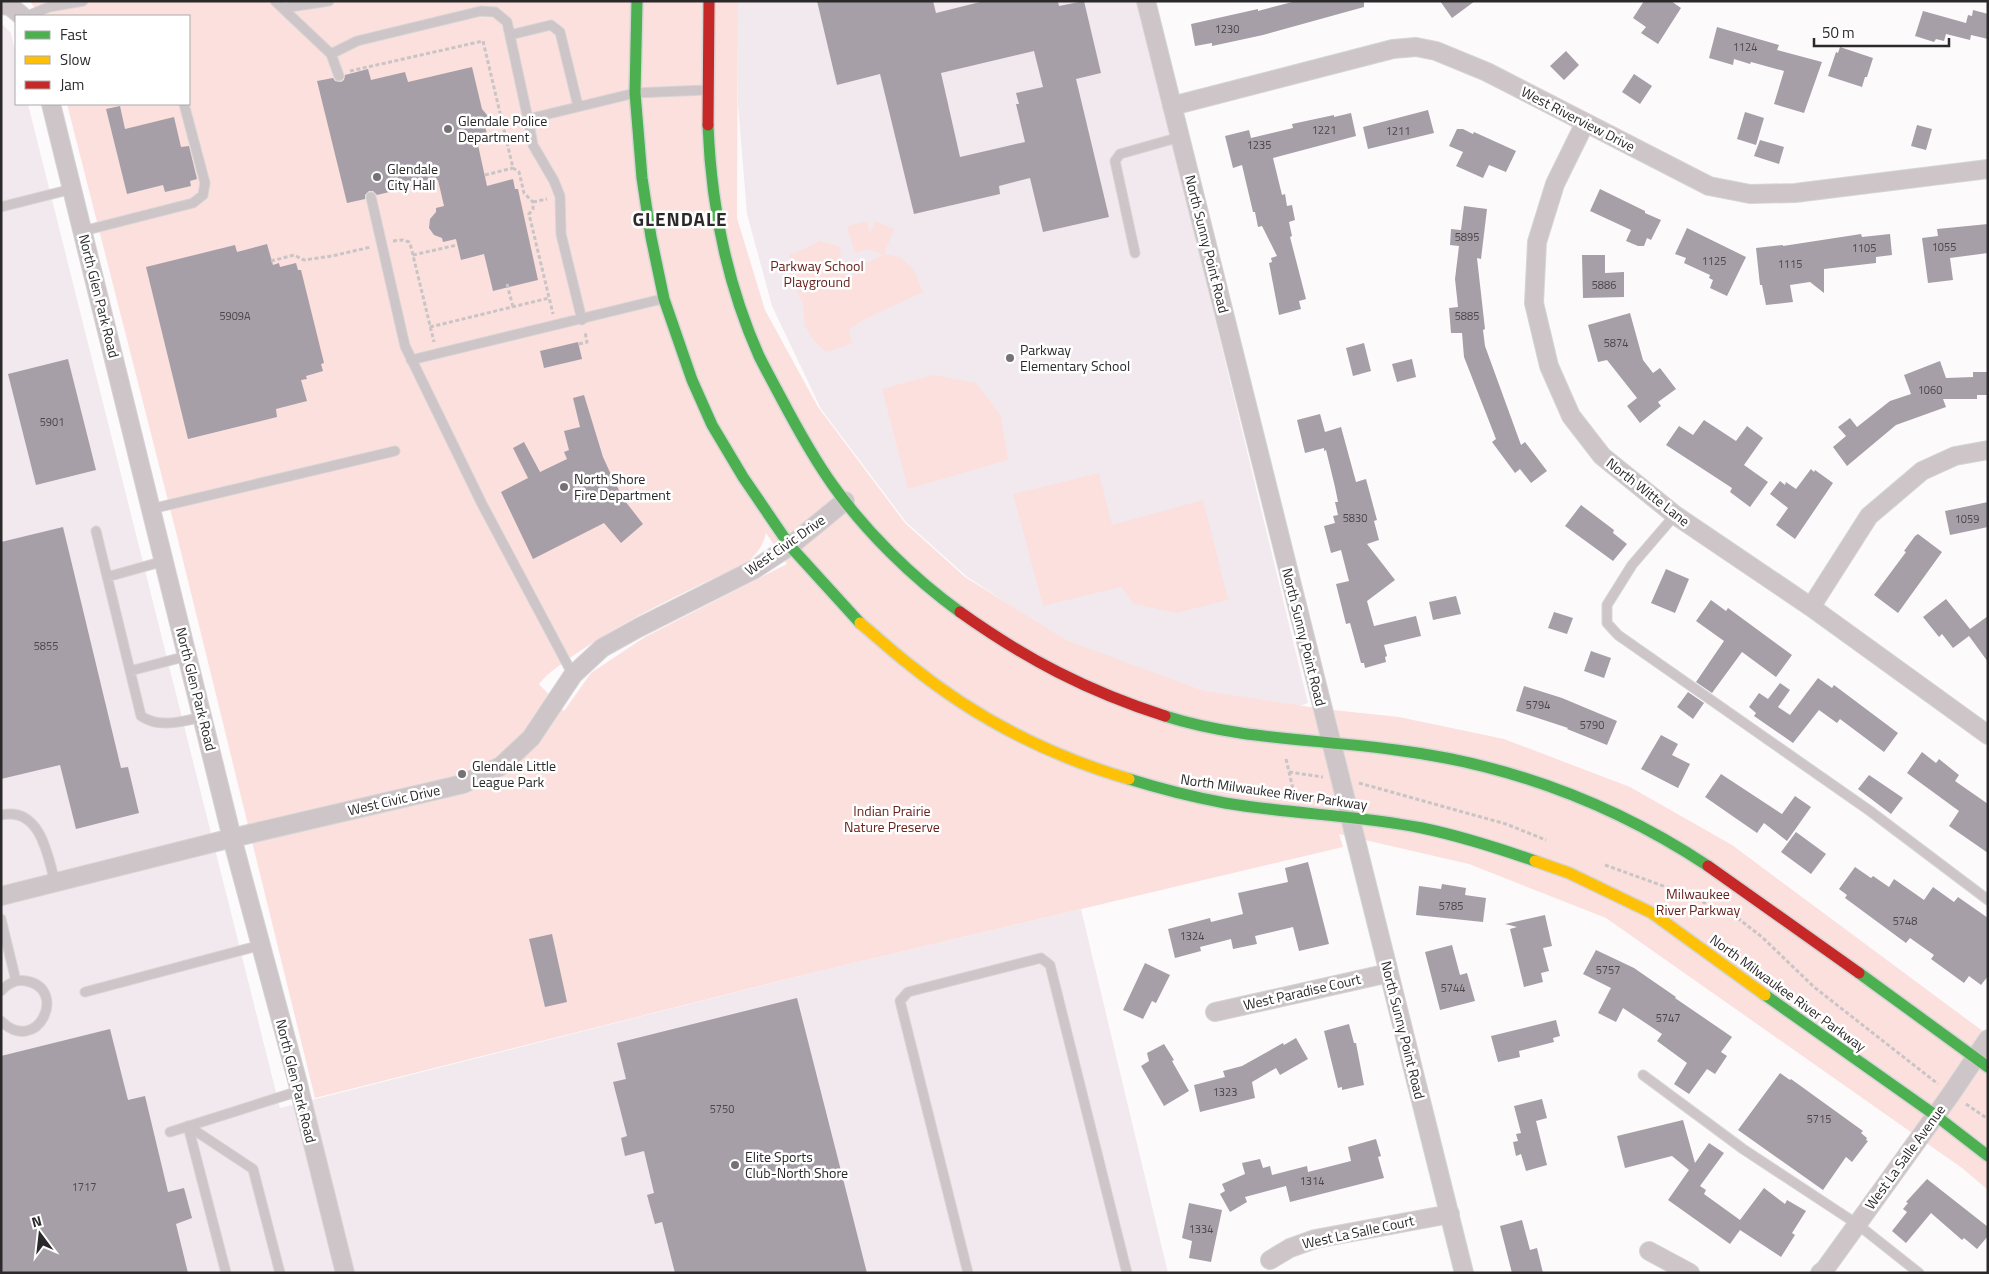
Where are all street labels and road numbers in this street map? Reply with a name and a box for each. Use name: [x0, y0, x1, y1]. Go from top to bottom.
street label: West Riverview Drive: [1518, 81, 1639, 156]
street label: North Sunny Point Road: [1180, 173, 1235, 315]
street label: North Glen Park Road: [74, 232, 125, 360]
street label: North Witte Lane: [1602, 452, 1695, 531]
street label: West Civic Drive: [740, 509, 829, 580]
street label: North Sunny Point Road: [1277, 566, 1332, 708]
street label: North Glen Park Road: [171, 625, 222, 753]
street label: North Milwaukee River Parkway: [1179, 768, 1369, 815]
street label: West Civic Drive: [346, 779, 442, 820]
street label: North Milwaukee River Parkway: [1706, 929, 1871, 1057]
street label: North Sunny Point Road: [1376, 959, 1431, 1101]
street label: West Paradise Court: [1241, 968, 1363, 1015]
street label: North Glen Park Road: [271, 1017, 322, 1145]
street label: West La Salle Avenue: [1859, 1100, 1950, 1214]
street label: West La Salle Court: [1300, 1209, 1416, 1254]

